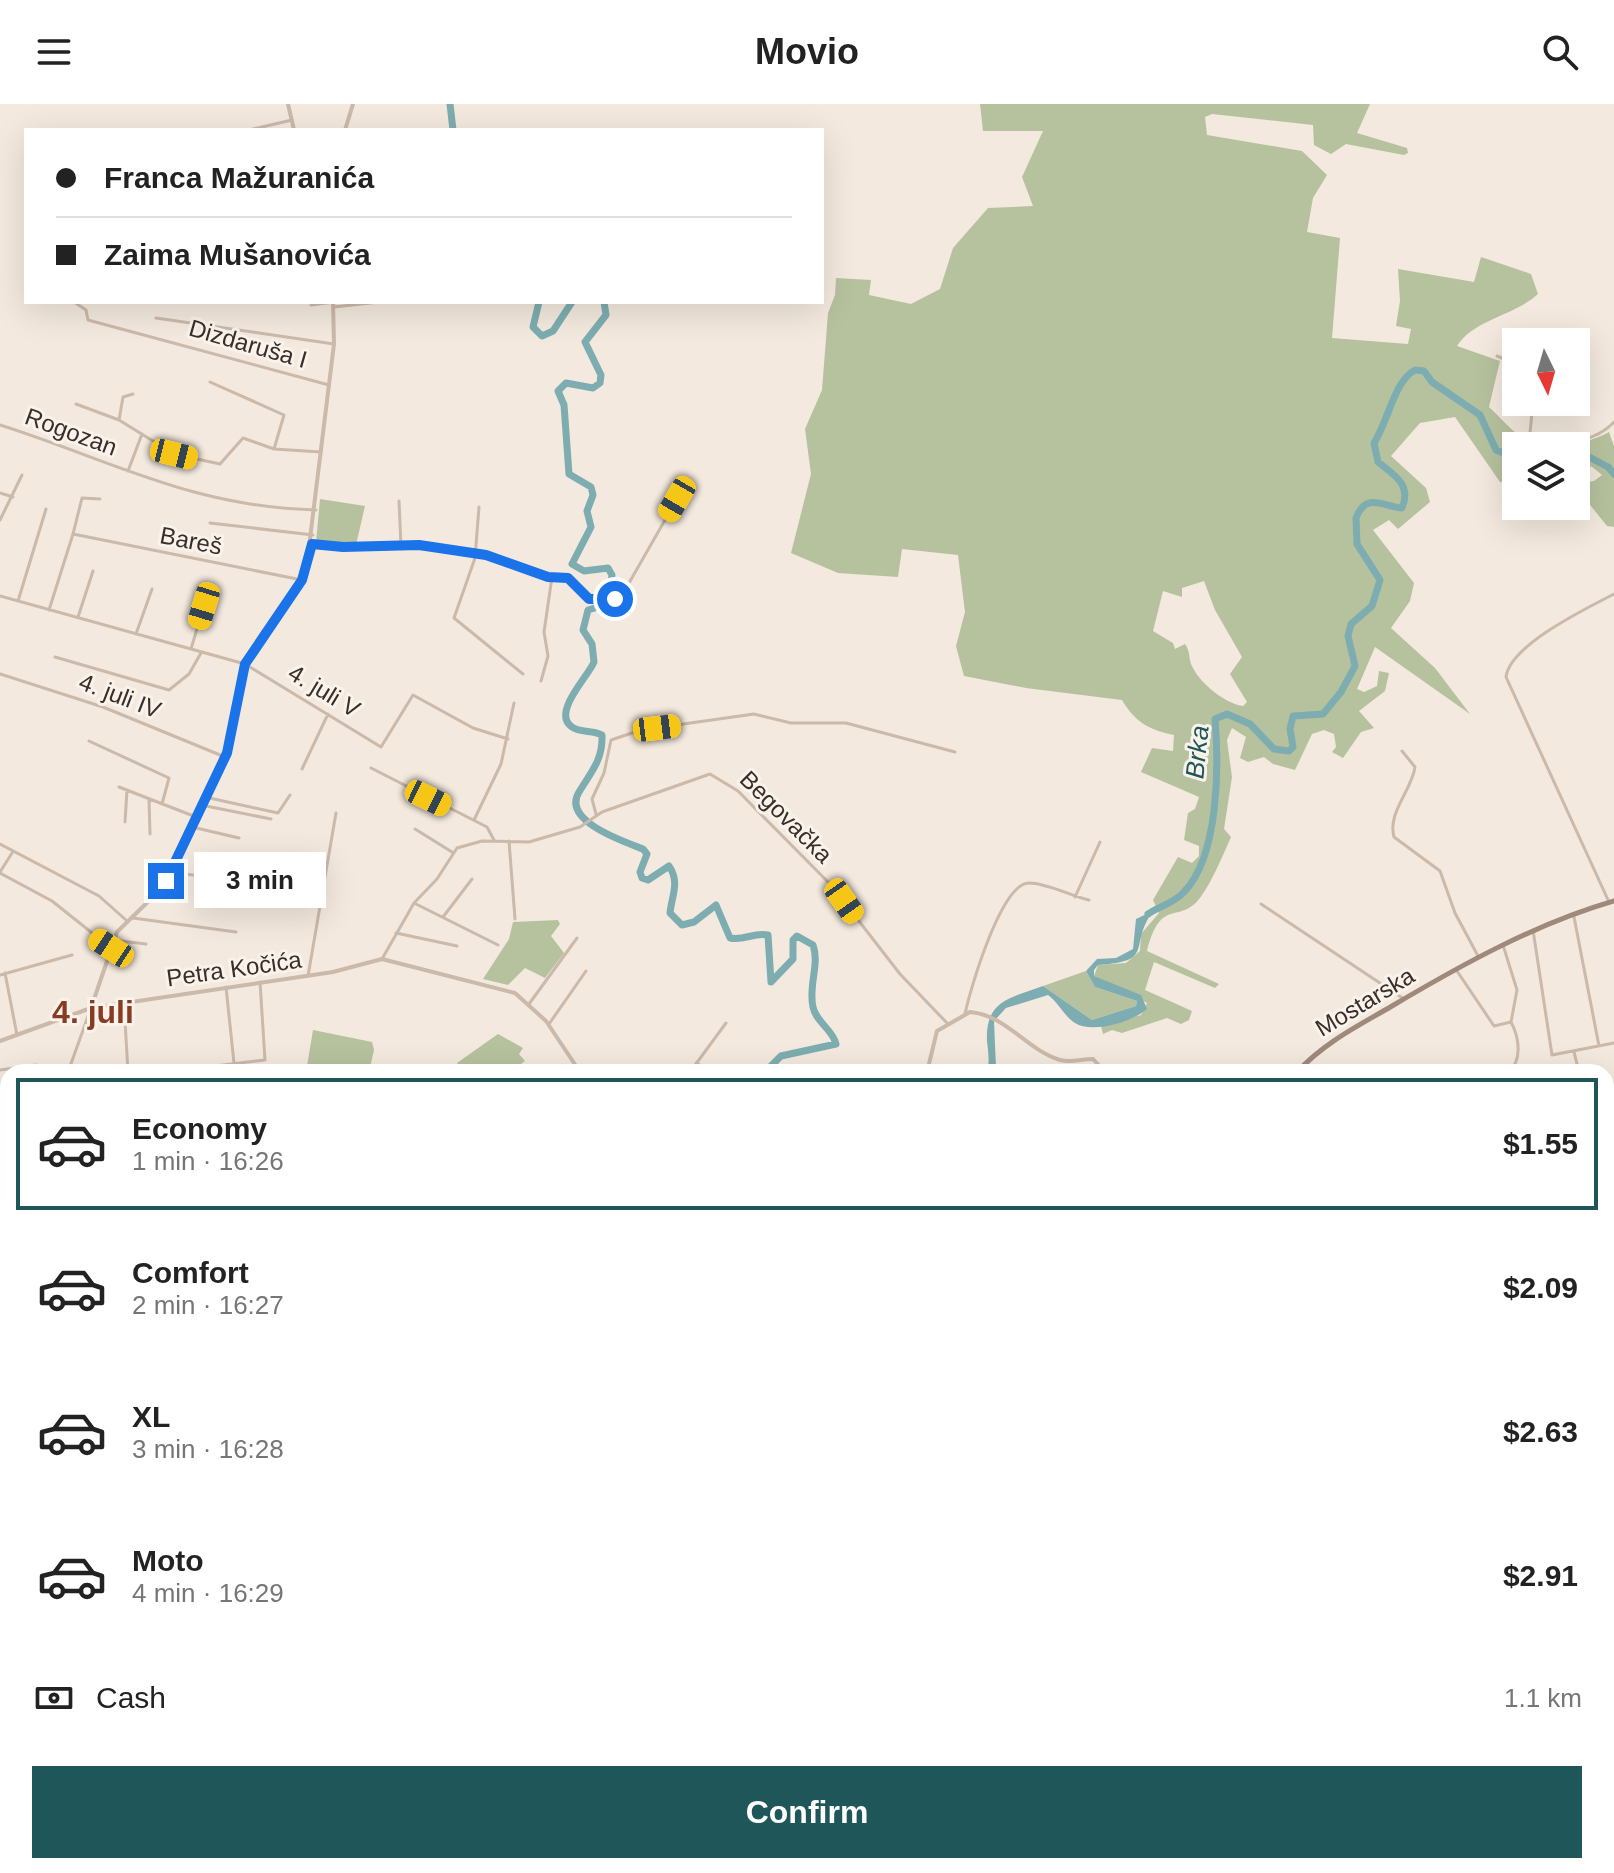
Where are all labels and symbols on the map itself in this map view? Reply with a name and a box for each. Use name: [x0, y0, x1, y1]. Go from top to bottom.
street label: Dizdaruša I: [186, 314, 310, 373]
north arrow: [1502, 328, 1590, 416]
street label: Rogozan: [21, 402, 121, 461]
car: [148, 437, 200, 471]
car: [655, 472, 699, 526]
street label: Bareš: [158, 521, 224, 560]
car: [186, 580, 222, 632]
route start: [597, 581, 633, 617]
street label: 4. juli V: [284, 659, 365, 722]
street label: 4. juli IV: [75, 668, 165, 723]
car: [632, 713, 682, 743]
water label: Brka: [1179, 724, 1215, 780]
street label: Begovačka: [735, 765, 838, 869]
car: [401, 777, 455, 819]
callout: 3 min: [194, 853, 326, 909]
route end: [148, 863, 184, 899]
car: [820, 874, 868, 928]
car: [84, 925, 138, 971]
street label: Petra Kočića: [165, 946, 304, 991]
street label: Mostarska: [1310, 961, 1420, 1042]
district label: 4. juli: [52, 994, 134, 1030]

